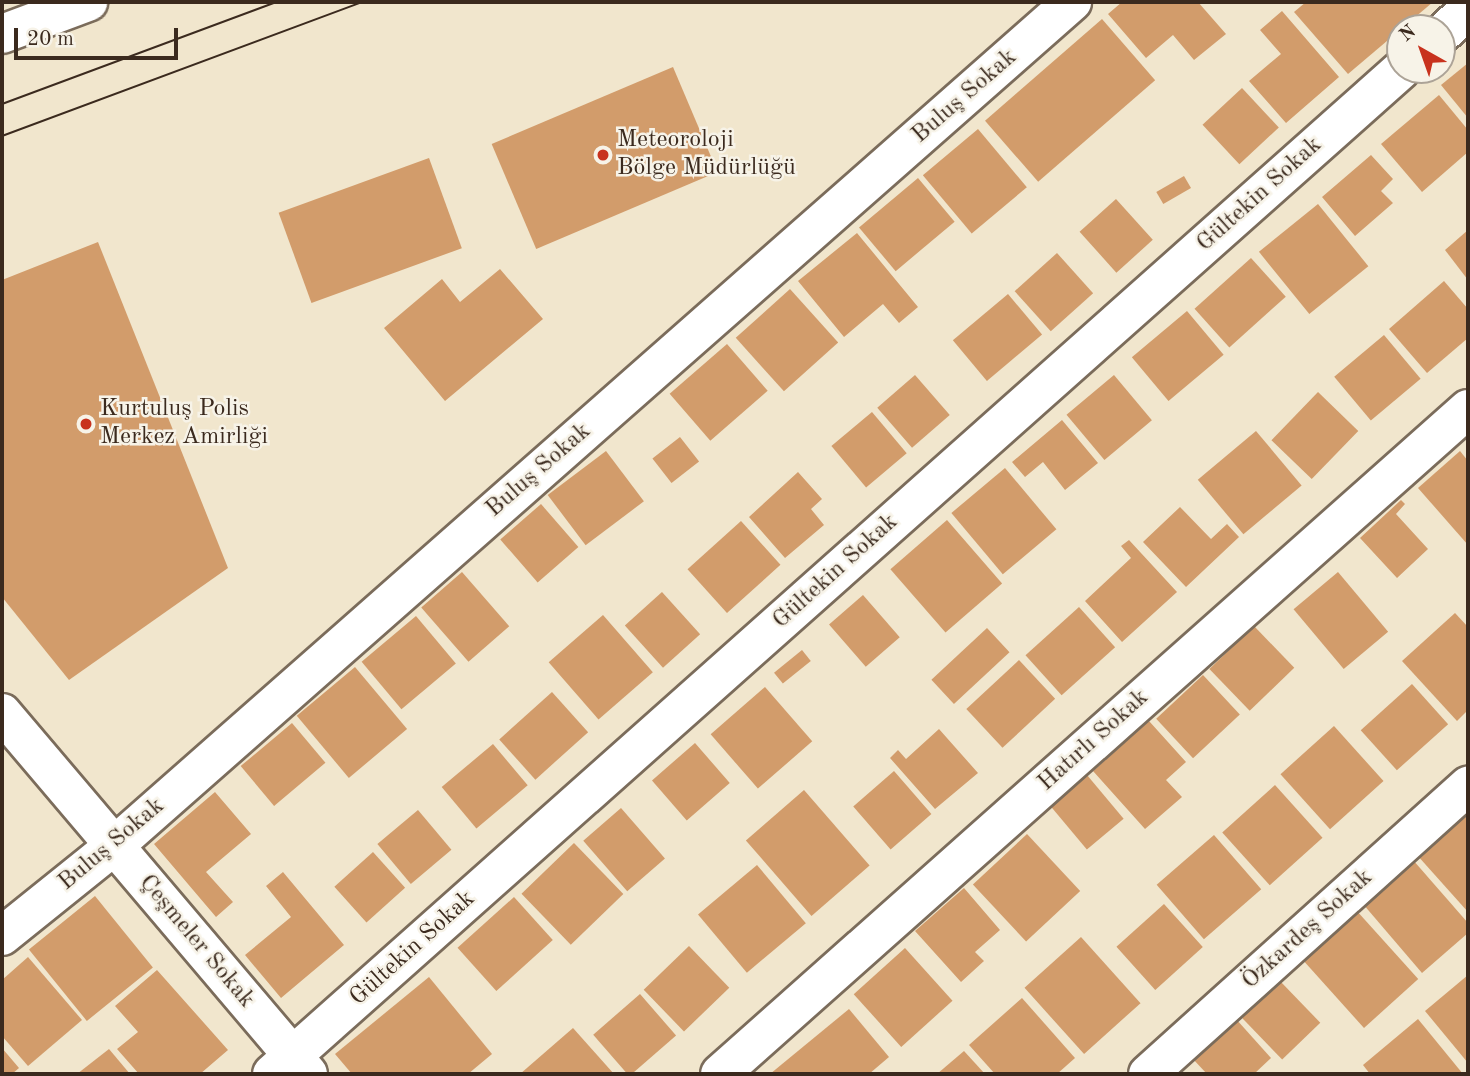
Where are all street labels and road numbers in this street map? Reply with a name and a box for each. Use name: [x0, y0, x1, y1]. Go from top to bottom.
street label: Buluş Sokak: [907, 44, 1023, 150]
street label: Gültekin Sokak: [1192, 131, 1328, 259]
street label: Buluş Sokak: [481, 418, 597, 524]
street label: Gültekin Sokak: [768, 508, 904, 636]
street label: Hatırlı Sokak: [1033, 684, 1155, 798]
street label: Buluş Sokak: [53, 792, 171, 898]
street label: Özkardeş Sokak: [1237, 864, 1379, 996]
street label: Çeşmeler Sokak: [132, 869, 260, 1015]
street label: Gültekin Sokak: [345, 885, 481, 1013]

